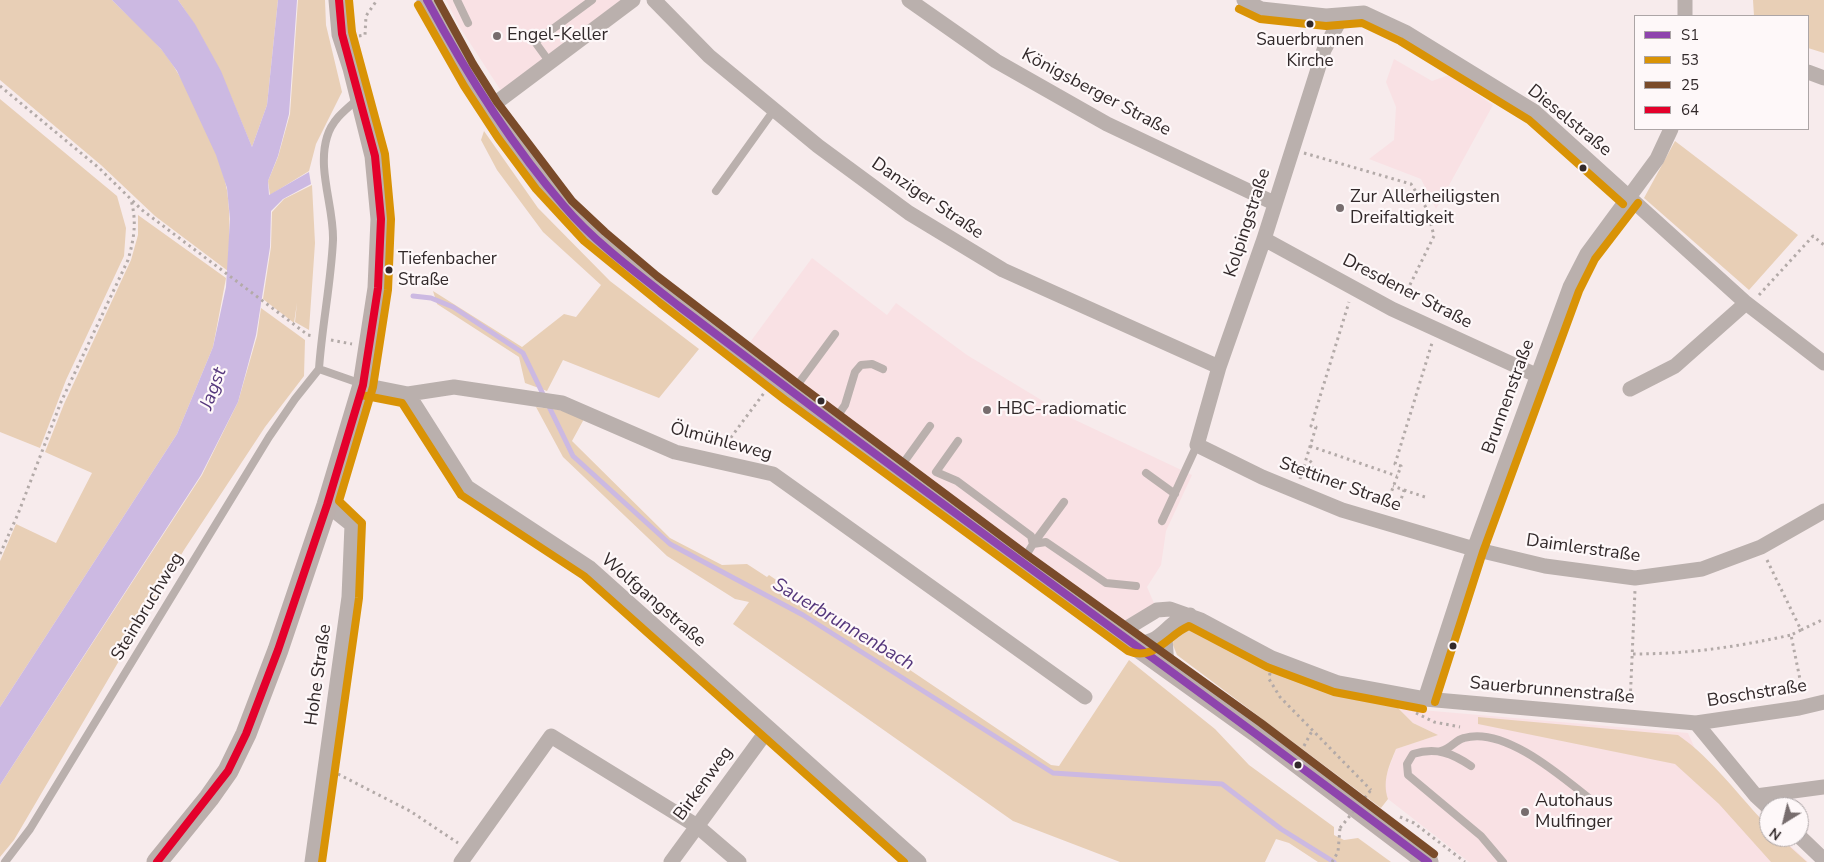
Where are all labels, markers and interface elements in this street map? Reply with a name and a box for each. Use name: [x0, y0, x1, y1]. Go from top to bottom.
legend: [1634, 15, 1809, 130]
marker: Sauerbrunnen Kirche: [1305, 19, 1315, 29]
place label: Engel-Keller: [507, 25, 608, 47]
text: S1: [1681, 25, 1699, 45]
marker: Engel-Keller: [491, 30, 503, 42]
place label: Sauerbrunnen Kirche: [1256, 31, 1364, 71]
street label: Königsberger Straße: [1018, 44, 1174, 142]
text: 53: [1681, 50, 1699, 70]
text: 25: [1681, 75, 1699, 95]
street label: Dieselstraße: [1523, 81, 1615, 161]
text: 64: [1681, 100, 1699, 120]
street label: Danziger Straße: [867, 154, 987, 244]
unlabelled marker: [1578, 163, 1588, 173]
street label: Kolpingstraße: [1220, 166, 1276, 280]
place label: Zur Allerheiligsten Dreifaltigkeit: [1350, 187, 1500, 230]
marker: Zur Allerheiligsten Dreifaltigkeit: [1334, 202, 1346, 214]
place label: Tiefenbacher Straße: [398, 250, 497, 290]
street label: Dresdener Straße: [1339, 250, 1475, 334]
marker: Tiefenbacher Straße: [384, 265, 394, 275]
street label: Brunnenstraße: [1478, 337, 1540, 457]
water label: Jagst: [196, 365, 232, 413]
unlabelled marker: [816, 396, 826, 406]
place label: HBC-radiomatic: [997, 399, 1126, 421]
marker: HBC-radiomatic: [981, 404, 993, 416]
street label: Ölmühleweg: [668, 418, 774, 466]
street label: Stettiner Straße: [1276, 453, 1404, 517]
street label: Daimlerstraße: [1525, 530, 1641, 568]
street label: Steinbruchweg: [107, 549, 189, 665]
street label: Wolfgangstraße: [596, 550, 710, 652]
water label: Sauerbrunnenbach: [768, 574, 918, 676]
street label: Hohe Straße: [301, 623, 337, 727]
unlabelled marker: [1448, 641, 1458, 651]
street label: Sauerbrunnenstraße: [1469, 673, 1635, 709]
street label: Boschstraße: [1706, 675, 1808, 713]
street label: Birkenweg: [670, 743, 738, 825]
unlabelled marker: [1293, 760, 1303, 770]
place label: Autohaus Mulfinger: [1535, 791, 1613, 834]
north arrow: [1759, 797, 1809, 847]
marker: Autohaus Mulfinger: [1519, 806, 1531, 818]
text: N: [1766, 823, 1785, 845]

